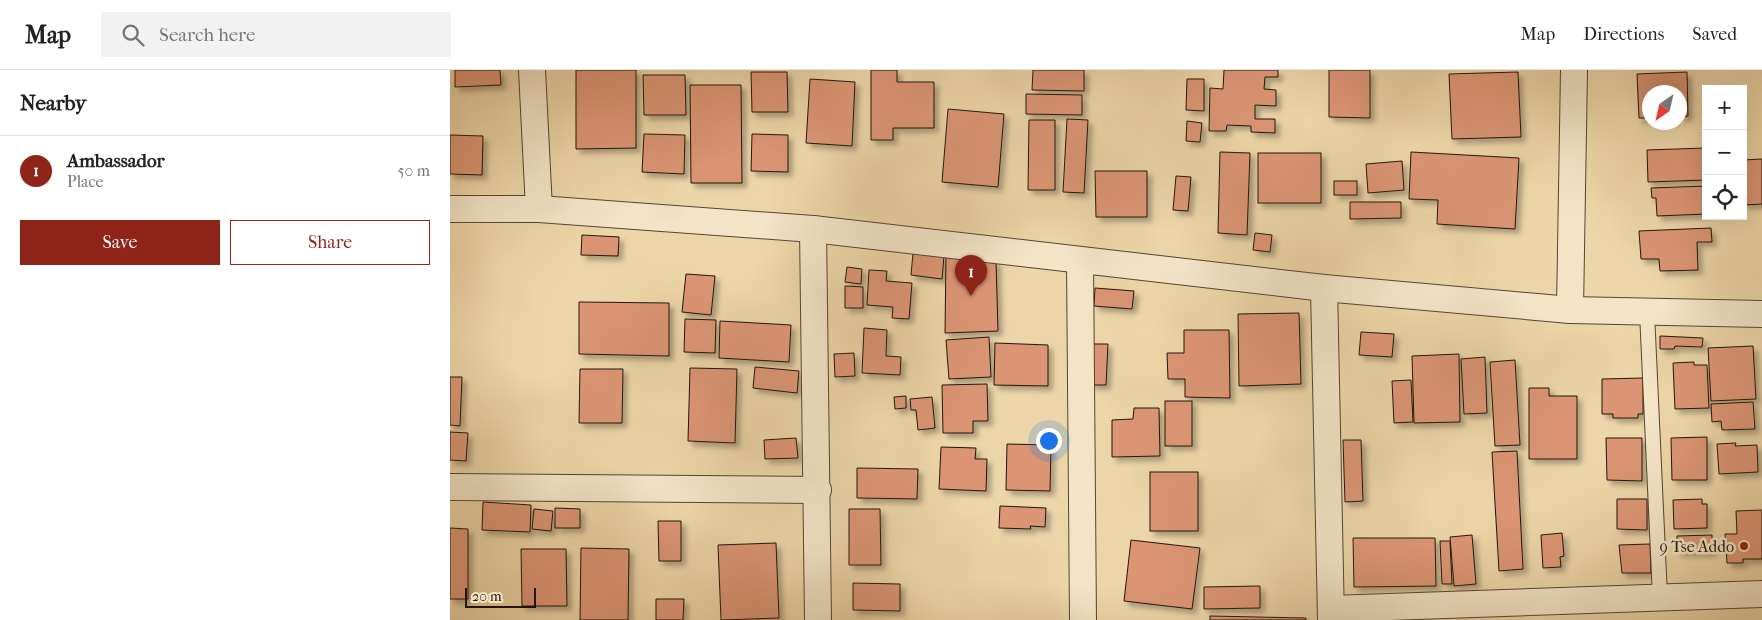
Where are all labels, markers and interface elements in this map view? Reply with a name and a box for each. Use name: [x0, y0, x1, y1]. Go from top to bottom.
search box: [101, 12, 451, 57]
text: Map: [25, 21, 71, 49]
icon: search: [119, 21, 147, 49]
text: Search here: [159, 24, 255, 46]
text: Map: [1521, 24, 1555, 45]
text: Directions: [1583, 24, 1664, 45]
text: Saved: [1692, 24, 1737, 45]
north arrow: [1642, 85, 1687, 130]
map controls: [1702, 85, 1747, 220]
button: +: [1702, 85, 1747, 130]
text: Nearby: [20, 91, 86, 115]
button: −: [1702, 130, 1747, 175]
text: Ambassador: [67, 150, 165, 172]
text: 1: [33, 161, 39, 180]
text: 50 m: [398, 161, 430, 180]
text: Place: [67, 172, 103, 191]
button: locate: [1702, 175, 1747, 220]
button: Save: [20, 220, 220, 265]
button: Share: [230, 220, 430, 265]
pin: 1: [955, 255, 987, 296]
your location: [1036, 428, 1062, 454]
place label: 9 Tse Addo: [1660, 537, 1734, 556]
marker: 9 Tse Addo: [1738, 540, 1750, 552]
scale bar: [465, 585, 536, 608]
text: 20 m: [472, 588, 502, 605]

